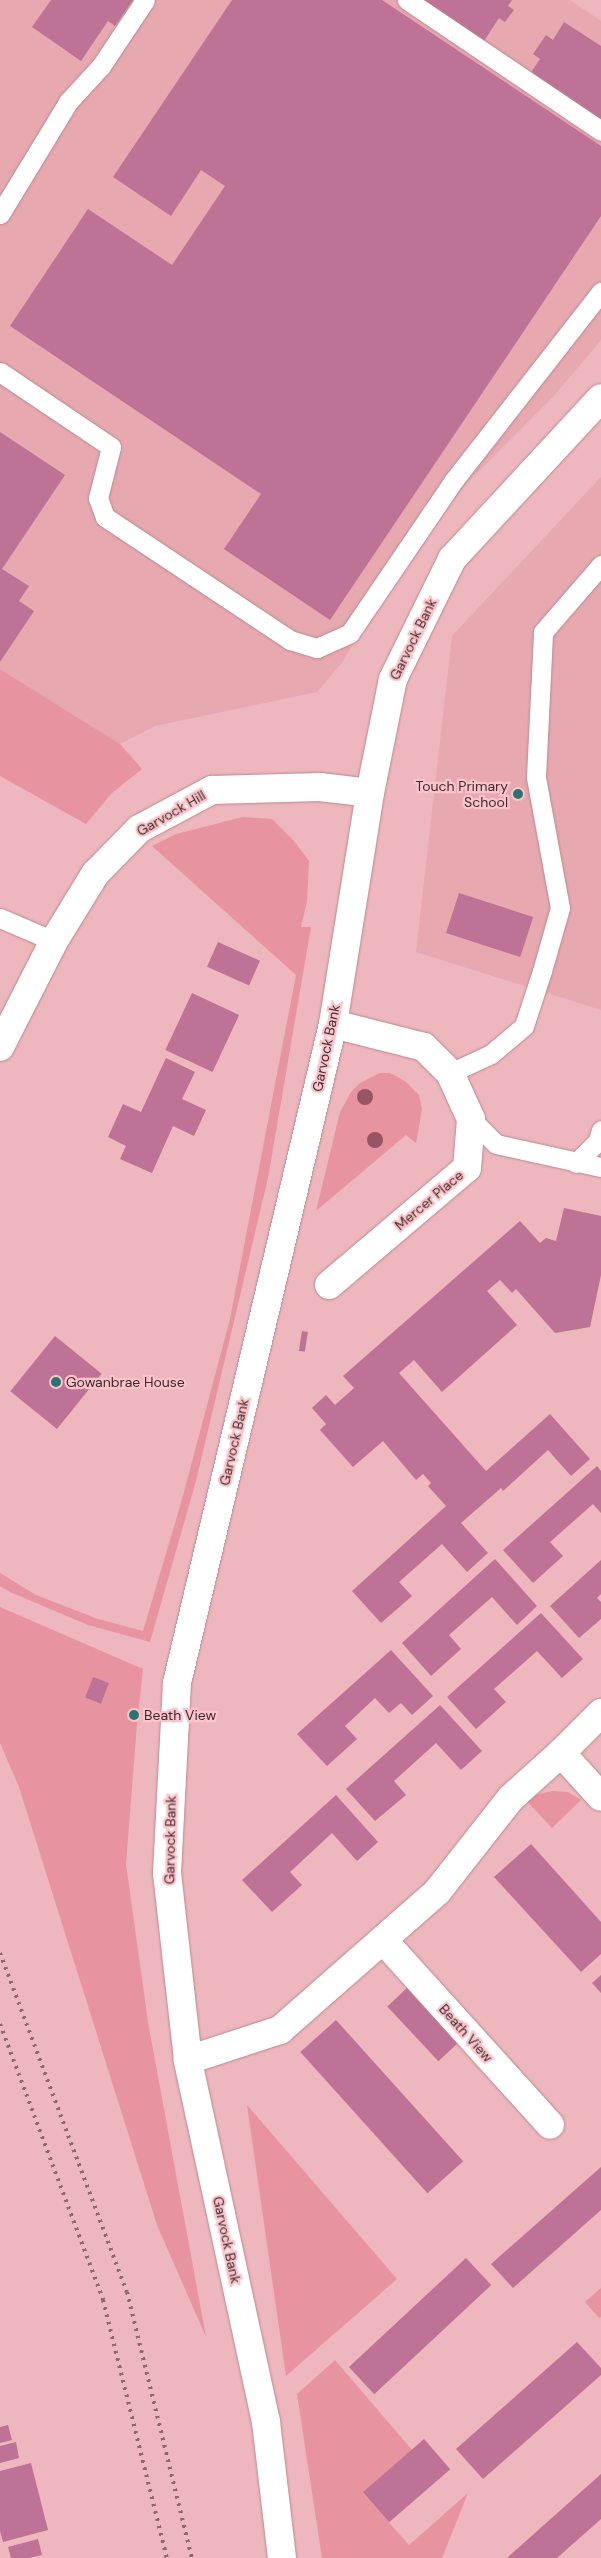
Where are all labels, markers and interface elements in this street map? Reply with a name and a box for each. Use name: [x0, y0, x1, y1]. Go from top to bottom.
street label: Garvock Bank: [386, 595, 440, 683]
place label: Touch Primary School: [416, 778, 508, 810]
street label: Garvock Hill: [134, 787, 208, 839]
marker: Touch Primary School: [512, 788, 524, 800]
street label: Garvock Bank: [309, 1003, 343, 1093]
street label: Mercer Place: [391, 1166, 467, 1234]
place label: Gowanbrae House: [66, 1374, 185, 1390]
marker: Gowanbrae House: [50, 1376, 62, 1388]
street label: Garvock Bank: [216, 1397, 252, 1487]
place label: Beath View: [144, 1707, 216, 1723]
marker: Beath View: [128, 1709, 140, 1721]
street label: Garvock Bank: [161, 1796, 179, 1884]
street label: Beath View: [436, 2001, 496, 2065]
street label: Garvock Bank: [210, 2195, 244, 2285]

